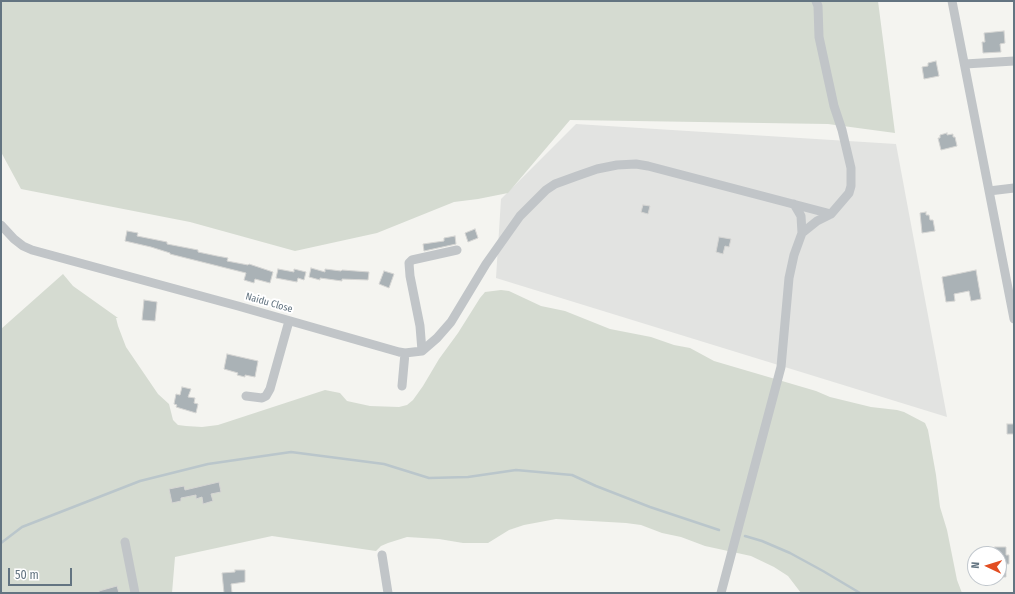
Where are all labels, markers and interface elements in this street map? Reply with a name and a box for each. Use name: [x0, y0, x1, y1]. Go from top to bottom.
street label: Naidu Close: [244, 291, 294, 315]
north arrow: [967, 546, 1007, 586]
scale bar: [10, 560, 74, 586]
text: N: [969, 561, 982, 569]
text: 50 m: [15, 568, 39, 582]

